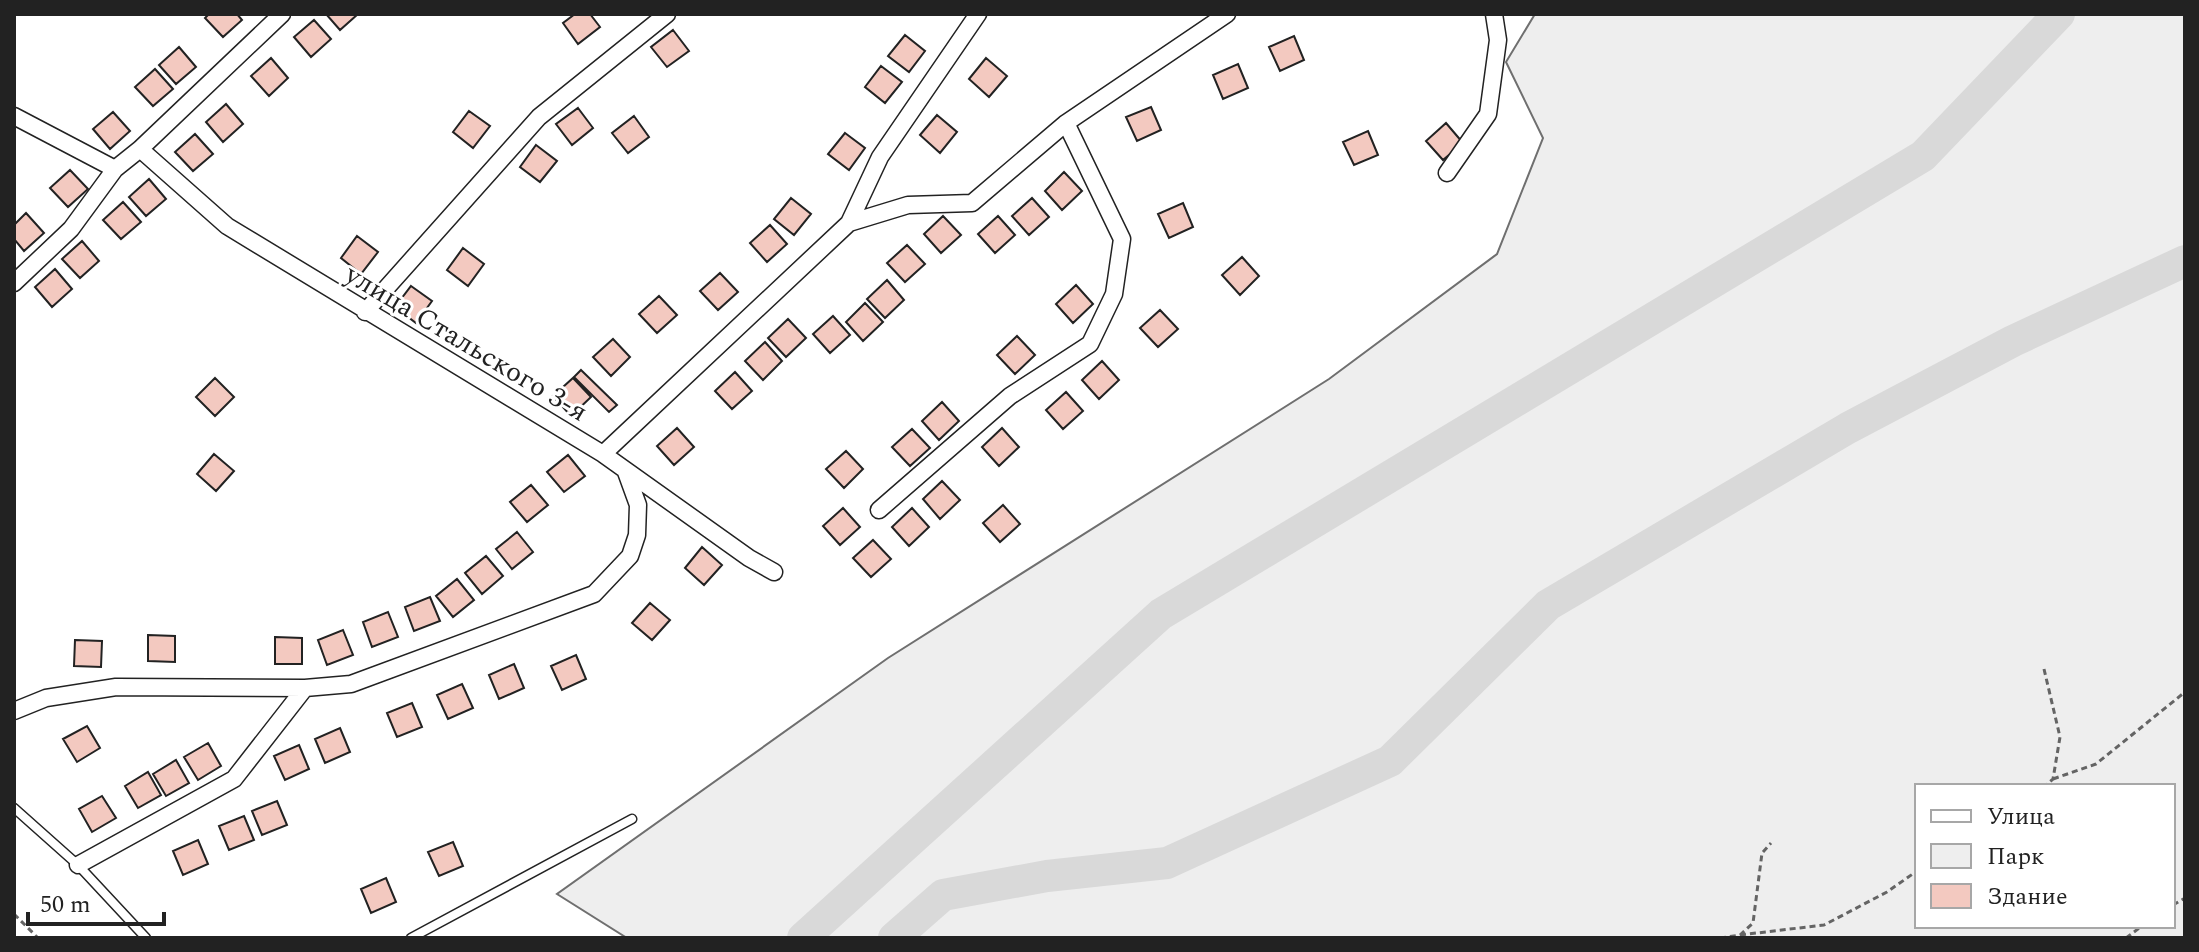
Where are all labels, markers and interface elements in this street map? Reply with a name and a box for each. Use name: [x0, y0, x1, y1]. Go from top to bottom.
street label: улица Стальского 3-я: [336, 253, 596, 433]
legend: [1915, 784, 2175, 928]
text: Улица: [1987, 799, 2055, 835]
text: Парк: [1987, 839, 2044, 875]
scale bar: [28, 876, 164, 926]
text: Здание: [1987, 879, 2068, 915]
text: 50 m: [40, 887, 91, 923]

